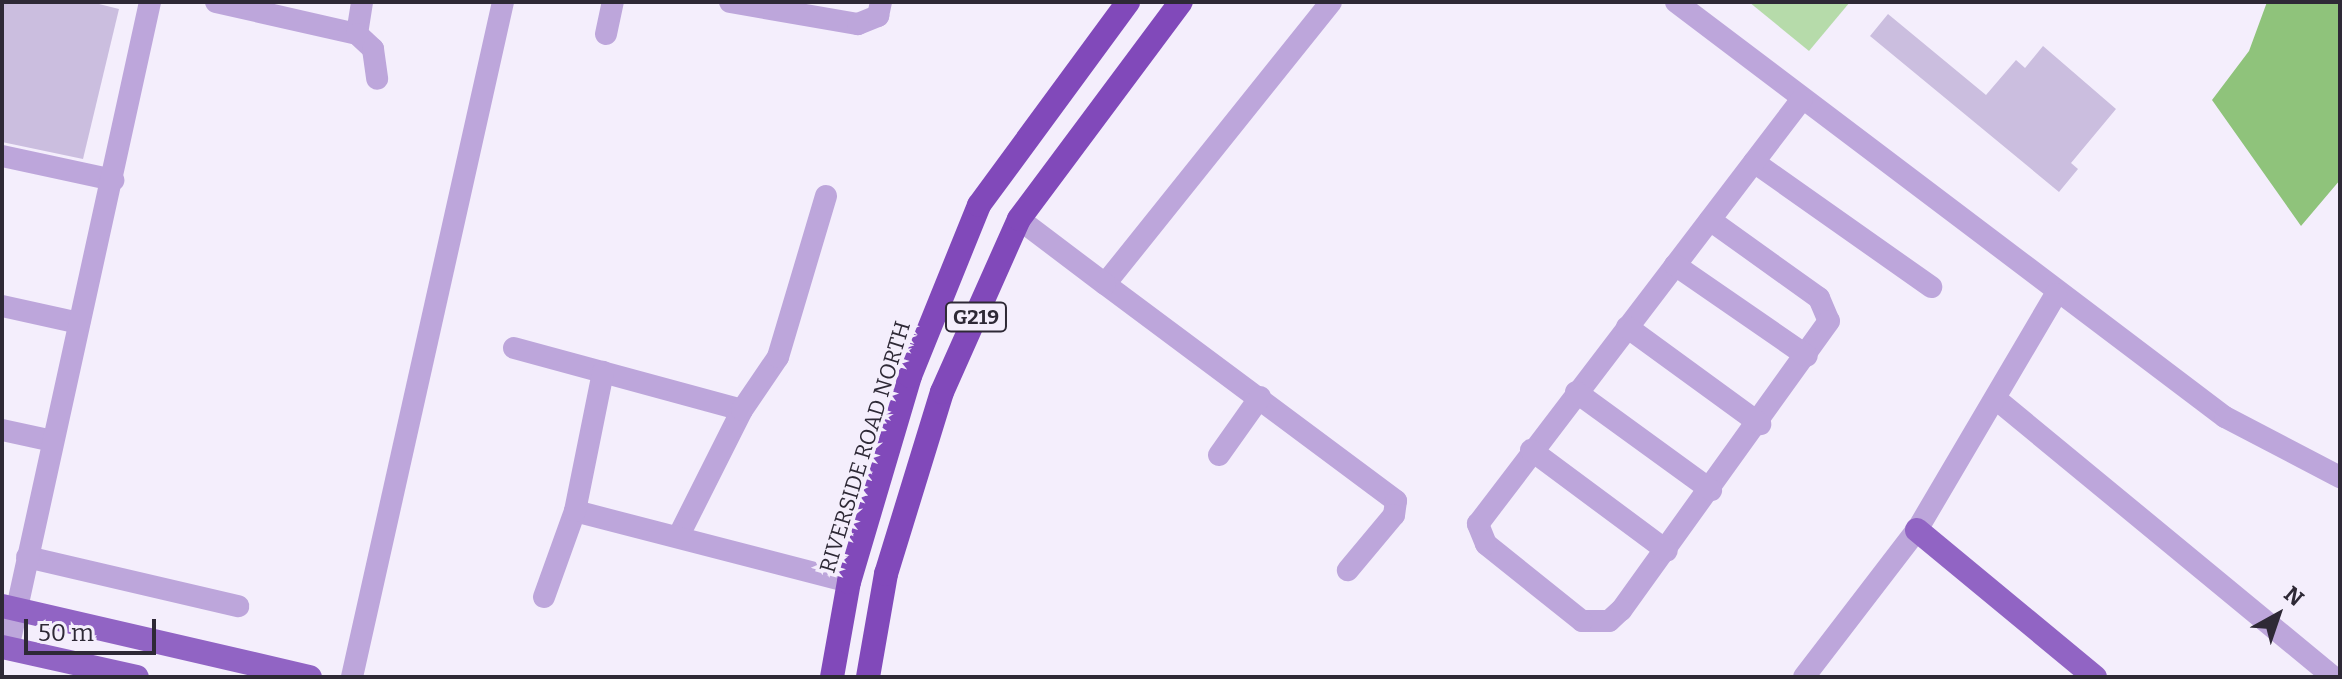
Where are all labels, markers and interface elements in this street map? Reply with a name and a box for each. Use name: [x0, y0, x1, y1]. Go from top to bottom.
road number: G219: [944, 301, 1008, 333]
street label: RIVERSIDE ROAD NORTH: [814, 318, 916, 576]
north arrow: [2238, 575, 2318, 655]
text: N: [2279, 580, 2309, 612]
scale bar: [28, 603, 160, 653]
text: 50 m: [38, 619, 94, 647]

